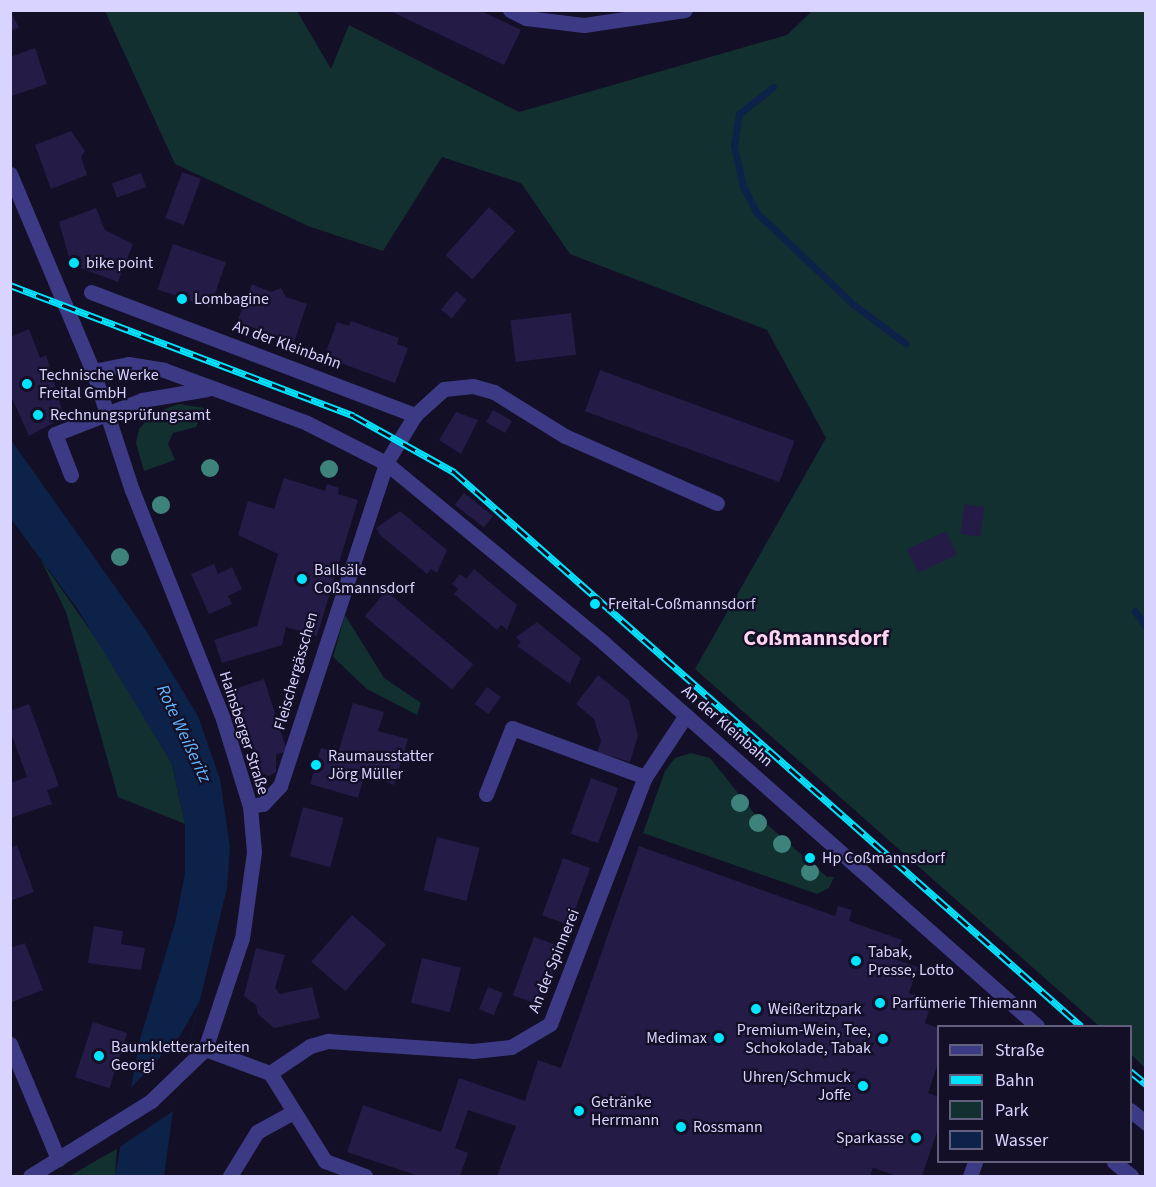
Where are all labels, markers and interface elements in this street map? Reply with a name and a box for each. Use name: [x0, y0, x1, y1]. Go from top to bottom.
place label: bike point: [86, 253, 153, 273]
marker: bike point: [67, 256, 81, 270]
place label: Lombagine: [194, 289, 269, 309]
marker: Lombagine: [175, 292, 189, 306]
street label: An der Kleinbahn: [230, 316, 344, 374]
place label: Technische Werke Freital GmbH: [39, 365, 159, 403]
marker: Technische Werke Freital GmbH: [20, 377, 34, 391]
place label: Rechnungsprüfungsamt: [50, 405, 211, 425]
marker: Rechnungsprüfungsamt: [31, 408, 45, 422]
place label: Ballsäle Coßmannsdorf: [314, 560, 414, 598]
marker: Ballsäle Coßmannsdorf: [295, 572, 309, 586]
place label: Freital-Coßmannsdorf: [608, 594, 755, 614]
marker: Freital-Coßmannsdorf: [586, 595, 604, 613]
street label: Fleischergässchen: [270, 610, 322, 732]
district label: Coßmannsdorf: [743, 626, 889, 652]
street label: Hainsberger Straße: [215, 669, 273, 797]
street label: An der Kleinbahn: [678, 681, 776, 771]
water label: Rote Weißeritz: [151, 682, 215, 786]
place label: Raumausstatter Jörg Müller: [328, 746, 434, 784]
marker: Raumausstatter Jörg Müller: [309, 758, 323, 772]
place label: Hp Coßmannsdorf: [822, 848, 945, 868]
marker: Hp Coßmannsdorf: [803, 851, 817, 865]
street label: An der Spinnerei: [524, 906, 584, 1016]
place label: Tabak, Presse, Lotto: [868, 942, 954, 980]
marker: Tabak, Presse, Lotto: [849, 954, 863, 968]
place label: Parfümerie Thiemann: [892, 993, 1037, 1013]
marker: Parfümerie Thiemann: [873, 996, 887, 1010]
place label: Weißeritzpark: [768, 999, 861, 1019]
marker: Weißeritzpark: [749, 1002, 763, 1016]
place label: Premium-Wein, Tee, Schokolade, Tabak: [737, 1020, 871, 1058]
legend: [937, 1025, 1132, 1163]
place label: Medimax: [646, 1028, 707, 1048]
marker: Medimax: [712, 1031, 726, 1045]
marker: Premium-Wein, Tee, Schokolade, Tabak: [876, 1032, 890, 1046]
place label: Baumkletterarbeiten Georgi: [111, 1037, 250, 1075]
text: Straße: [995, 1038, 1044, 1063]
marker: Baumkletterarbeiten Georgi: [92, 1049, 106, 1063]
place label: Uhren/Schmuck Joffe: [743, 1067, 851, 1105]
text: Bahn: [995, 1068, 1034, 1093]
marker: Uhren/Schmuck Joffe: [856, 1079, 870, 1093]
place label: Getränke Herrmann: [591, 1092, 659, 1130]
text: Park: [995, 1098, 1029, 1123]
marker: Getränke Herrmann: [572, 1104, 586, 1118]
place label: Rossmann: [693, 1117, 763, 1137]
marker: Rossmann: [674, 1120, 688, 1134]
place label: Sparkasse: [836, 1128, 904, 1148]
text: Wasser: [995, 1128, 1048, 1153]
marker: Sparkasse: [909, 1131, 923, 1145]

